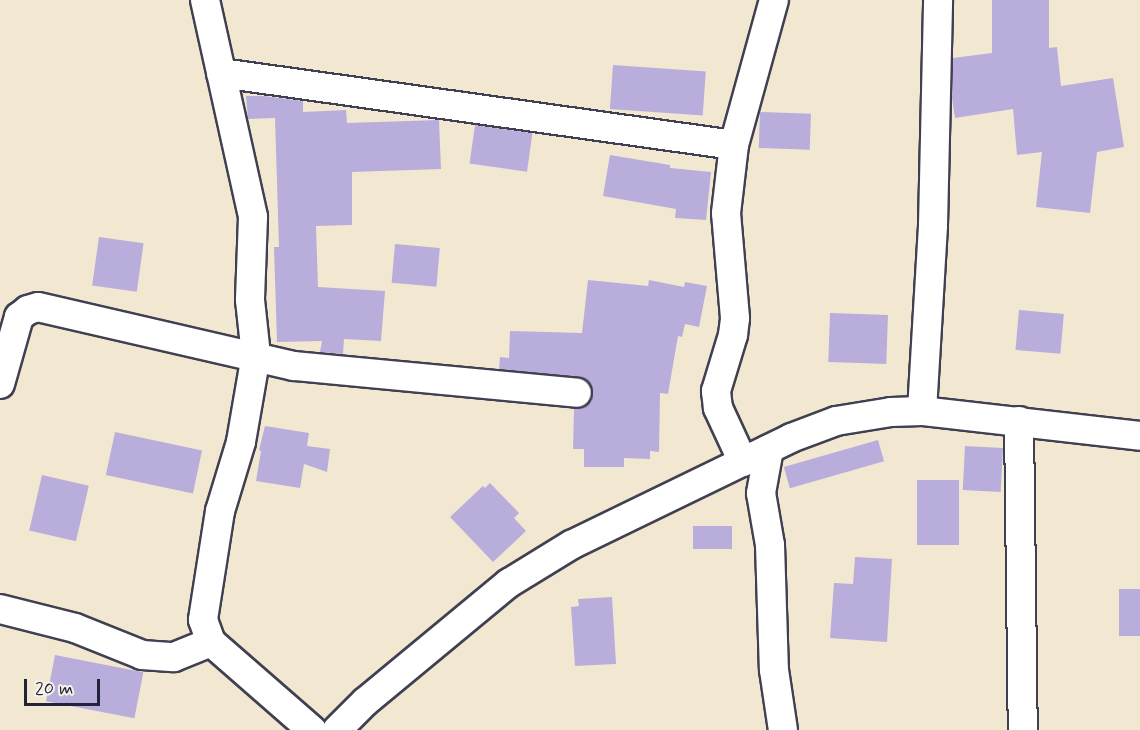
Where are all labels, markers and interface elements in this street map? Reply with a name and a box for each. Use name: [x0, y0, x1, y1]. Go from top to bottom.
scale bar: [27, 667, 104, 705]
text: 20 m: [35, 677, 73, 701]

